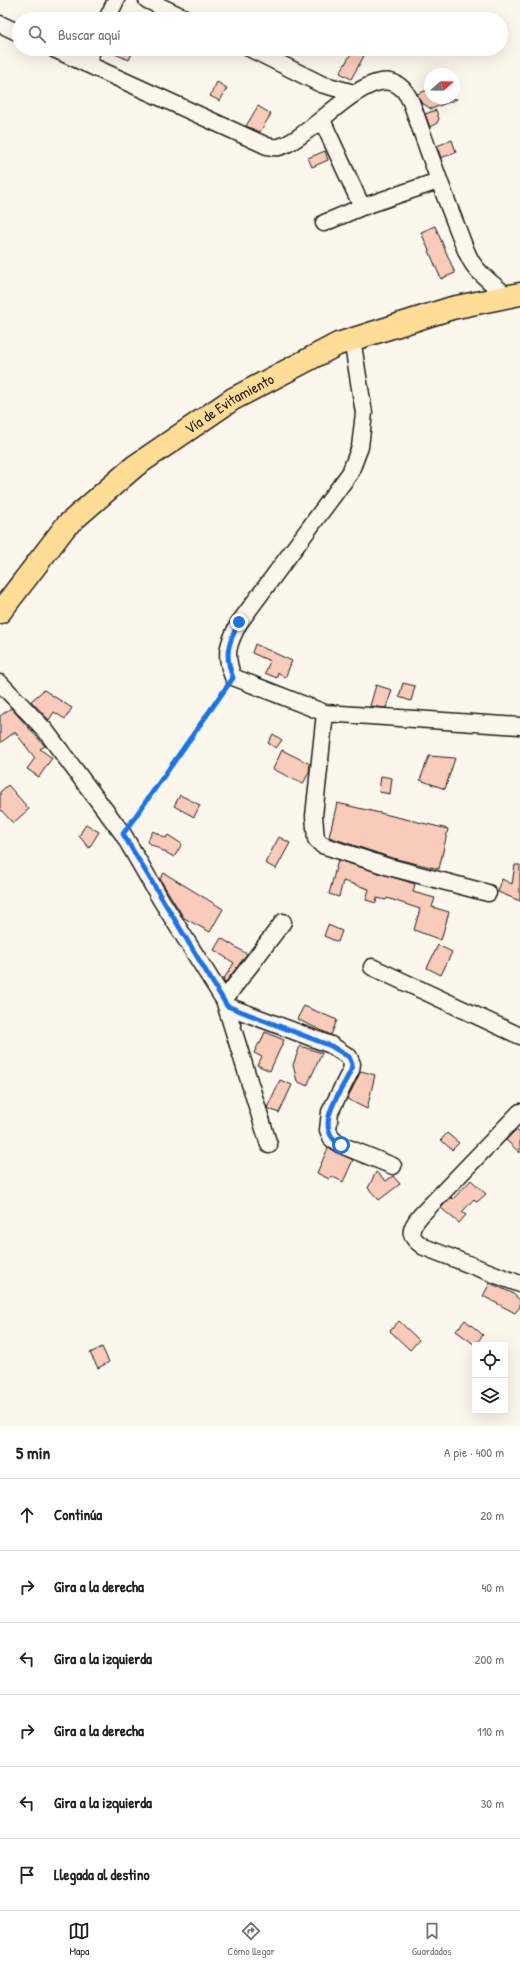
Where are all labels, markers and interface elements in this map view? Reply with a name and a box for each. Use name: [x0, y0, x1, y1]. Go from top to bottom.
search box: [12, 12, 508, 56]
icon: search: [26, 23, 48, 45]
text: Buscar aquí: [58, 24, 121, 45]
north arrow: [424, 68, 460, 104]
street label: Vía de Evitamiento: [180, 368, 277, 439]
route end: [230, 613, 248, 631]
route start: [332, 1136, 350, 1154]
map controls: [472, 1342, 508, 1414]
button: locate: [472, 1342, 508, 1378]
button: layers: [472, 1378, 508, 1414]
text: 5 min: [16, 1441, 50, 1464]
text: A pie · 400 m: [444, 1443, 504, 1461]
icon: ahead: [16, 1504, 38, 1526]
text: Continúa: [54, 1504, 102, 1525]
text: 20 m: [480, 1506, 504, 1524]
icon: right: [16, 1576, 38, 1598]
text: Gira a la derecha: [54, 1576, 144, 1597]
text: 40 m: [481, 1578, 504, 1596]
icon: left: [16, 1648, 38, 1670]
text: Gira a la izquierda: [54, 1648, 152, 1669]
text: 200 m: [474, 1650, 504, 1668]
icon: right: [16, 1720, 38, 1742]
text: Gira a la derecha: [54, 1720, 144, 1741]
text: 110 m: [477, 1722, 504, 1740]
icon: left: [16, 1792, 38, 1814]
text: Gira a la izquierda: [54, 1792, 152, 1813]
text: 30 m: [481, 1794, 504, 1812]
icon: arrive: [16, 1864, 38, 1886]
text: Llegada al destino: [54, 1864, 150, 1885]
tab: Mapa: [68, 1920, 90, 1958]
tab: Cómo llegar: [227, 1920, 275, 1958]
tab: Guardados: [412, 1920, 452, 1958]

